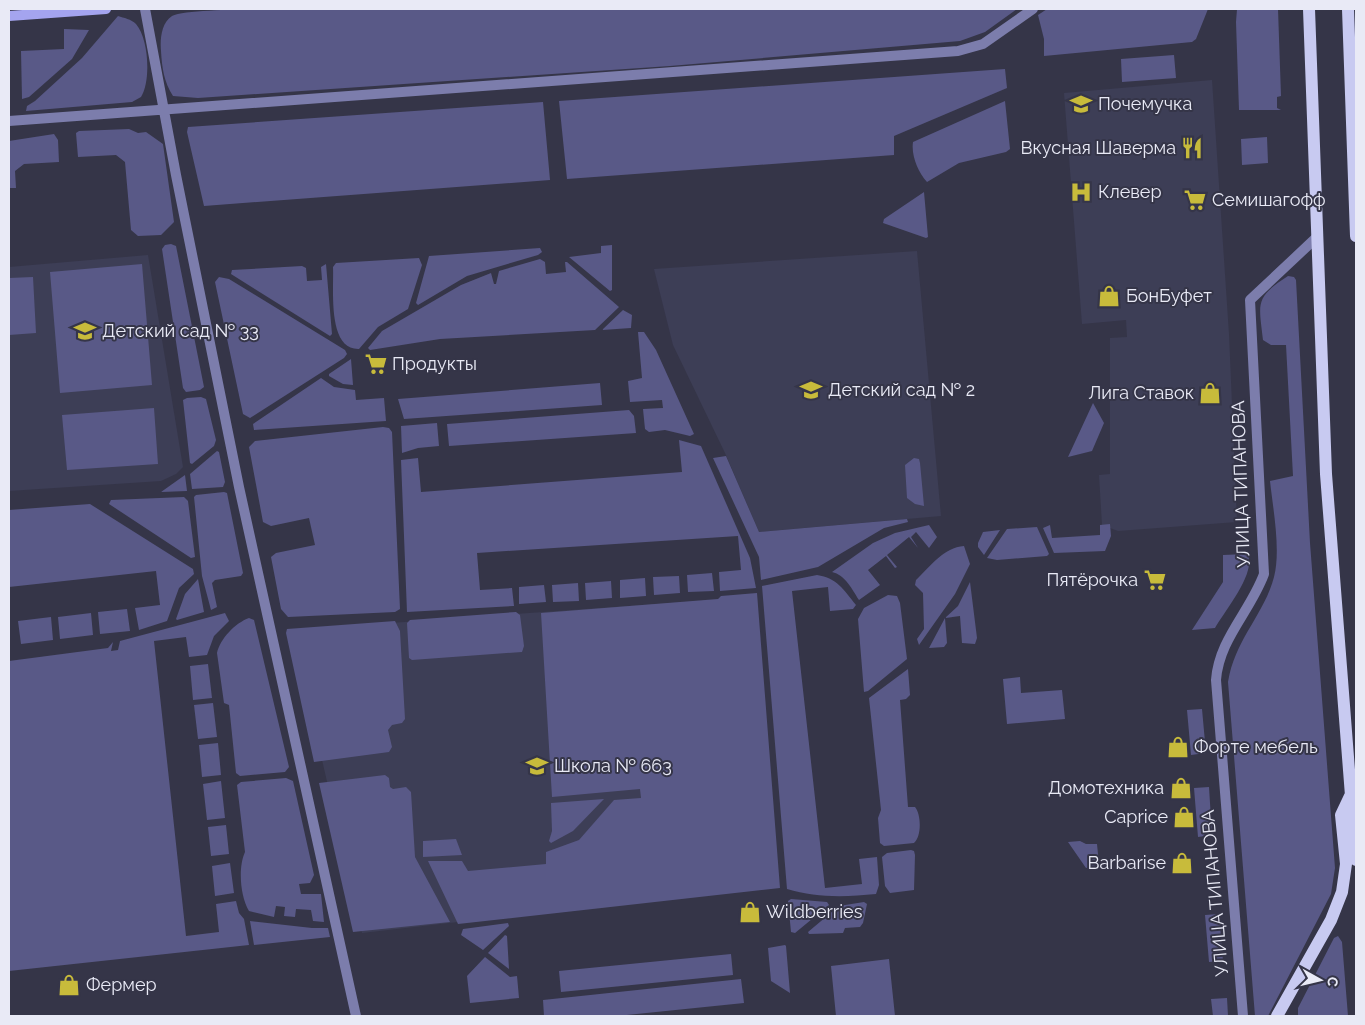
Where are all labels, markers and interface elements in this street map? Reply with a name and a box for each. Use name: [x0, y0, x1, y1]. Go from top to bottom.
school or university icon: Почемучка: [1068, 91, 1094, 117]
place label: Почемучка: [1098, 93, 1192, 114]
restaurant icon: Вкусная Шаверма: [1179, 135, 1205, 161]
place label: Вкусная Шаверма: [1020, 137, 1176, 158]
hospital icon: Клевер: [1068, 179, 1094, 205]
place label: Клевер: [1098, 181, 1162, 202]
supermarket icon: Семишагофф: [1182, 187, 1208, 213]
place label: Семишагофф: [1212, 189, 1326, 210]
shop icon: БонБуфет: [1096, 283, 1122, 309]
place label: БонБуфет: [1126, 285, 1212, 306]
school or university icon: Детский сад № 33: [72, 318, 98, 344]
place label: Детский сад № 33: [102, 320, 259, 341]
supermarket icon: Продукты: [363, 351, 389, 377]
place label: Продукты: [392, 353, 477, 374]
school or university icon: Детский сад № 2: [798, 377, 824, 403]
place label: Детский сад № 2: [828, 379, 975, 400]
shop icon: Лига Ставок: [1197, 380, 1223, 406]
place label: Лига Ставок: [1088, 382, 1194, 403]
street label: УЛИЦА ТИПАНОВА: [1227, 400, 1254, 568]
supermarket icon: Пятёрочка: [1142, 567, 1168, 593]
place label: Пятёрочка: [1046, 569, 1138, 590]
shop icon: Форте мебель: [1165, 734, 1191, 760]
place label: Форте мебель: [1194, 736, 1318, 757]
school or university icon: Школа № 663: [524, 753, 550, 779]
place label: Школа № 663: [554, 755, 672, 776]
shop icon: Домотехника: [1168, 775, 1194, 801]
place label: Домотехника: [1048, 777, 1164, 798]
shop icon: Caprice: [1171, 804, 1197, 830]
place label: Caprice: [1104, 806, 1168, 827]
street label: УЛИЦА ТИПАНОВА: [1197, 809, 1232, 977]
shop icon: Barbarise: [1169, 850, 1195, 876]
place label: Barbarise: [1087, 852, 1166, 873]
shop icon: Wildberries: [737, 899, 763, 925]
place label: Wildberries: [766, 901, 863, 922]
north arrow: [1295, 955, 1345, 1005]
shop icon: Фермер: [56, 972, 82, 998]
place label: Фермер: [86, 974, 157, 995]
text: С: [1324, 976, 1341, 988]

